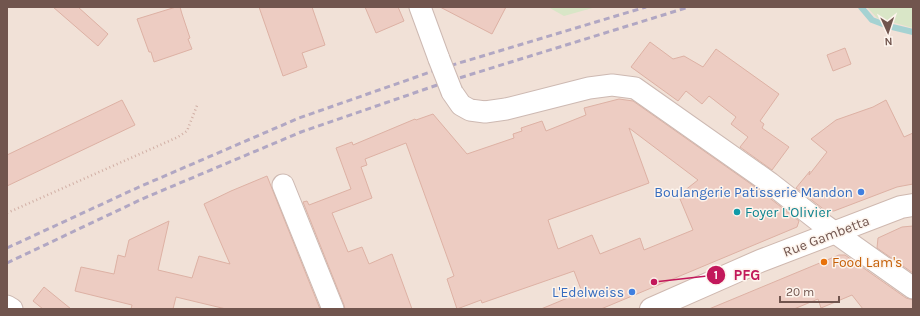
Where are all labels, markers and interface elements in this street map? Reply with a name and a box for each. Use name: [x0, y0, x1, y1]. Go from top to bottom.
north arrow: [868, 12, 908, 52]
text: N: [884, 35, 893, 48]
place label: Boulangerie Patisserie Mandon: [654, 184, 853, 201]
marker: Boulangerie Patisserie Mandon: [856, 187, 866, 197]
place label: Foyer L'Olivier: [745, 204, 832, 221]
marker: Foyer L'Olivier: [732, 207, 742, 217]
street label: Rue Gambetta: [781, 212, 872, 261]
place label: Food Lam's: [832, 254, 902, 271]
marker: Food Lam's: [819, 257, 829, 267]
callout: PFG: [706, 262, 769, 289]
text: PFG: [733, 266, 761, 284]
text: 1: [714, 268, 718, 282]
scale bar: [780, 278, 839, 304]
place label: L'Edelweiss: [552, 284, 624, 301]
text: 20 m: [786, 285, 814, 299]
marker: L'Edelweiss: [627, 287, 637, 297]

